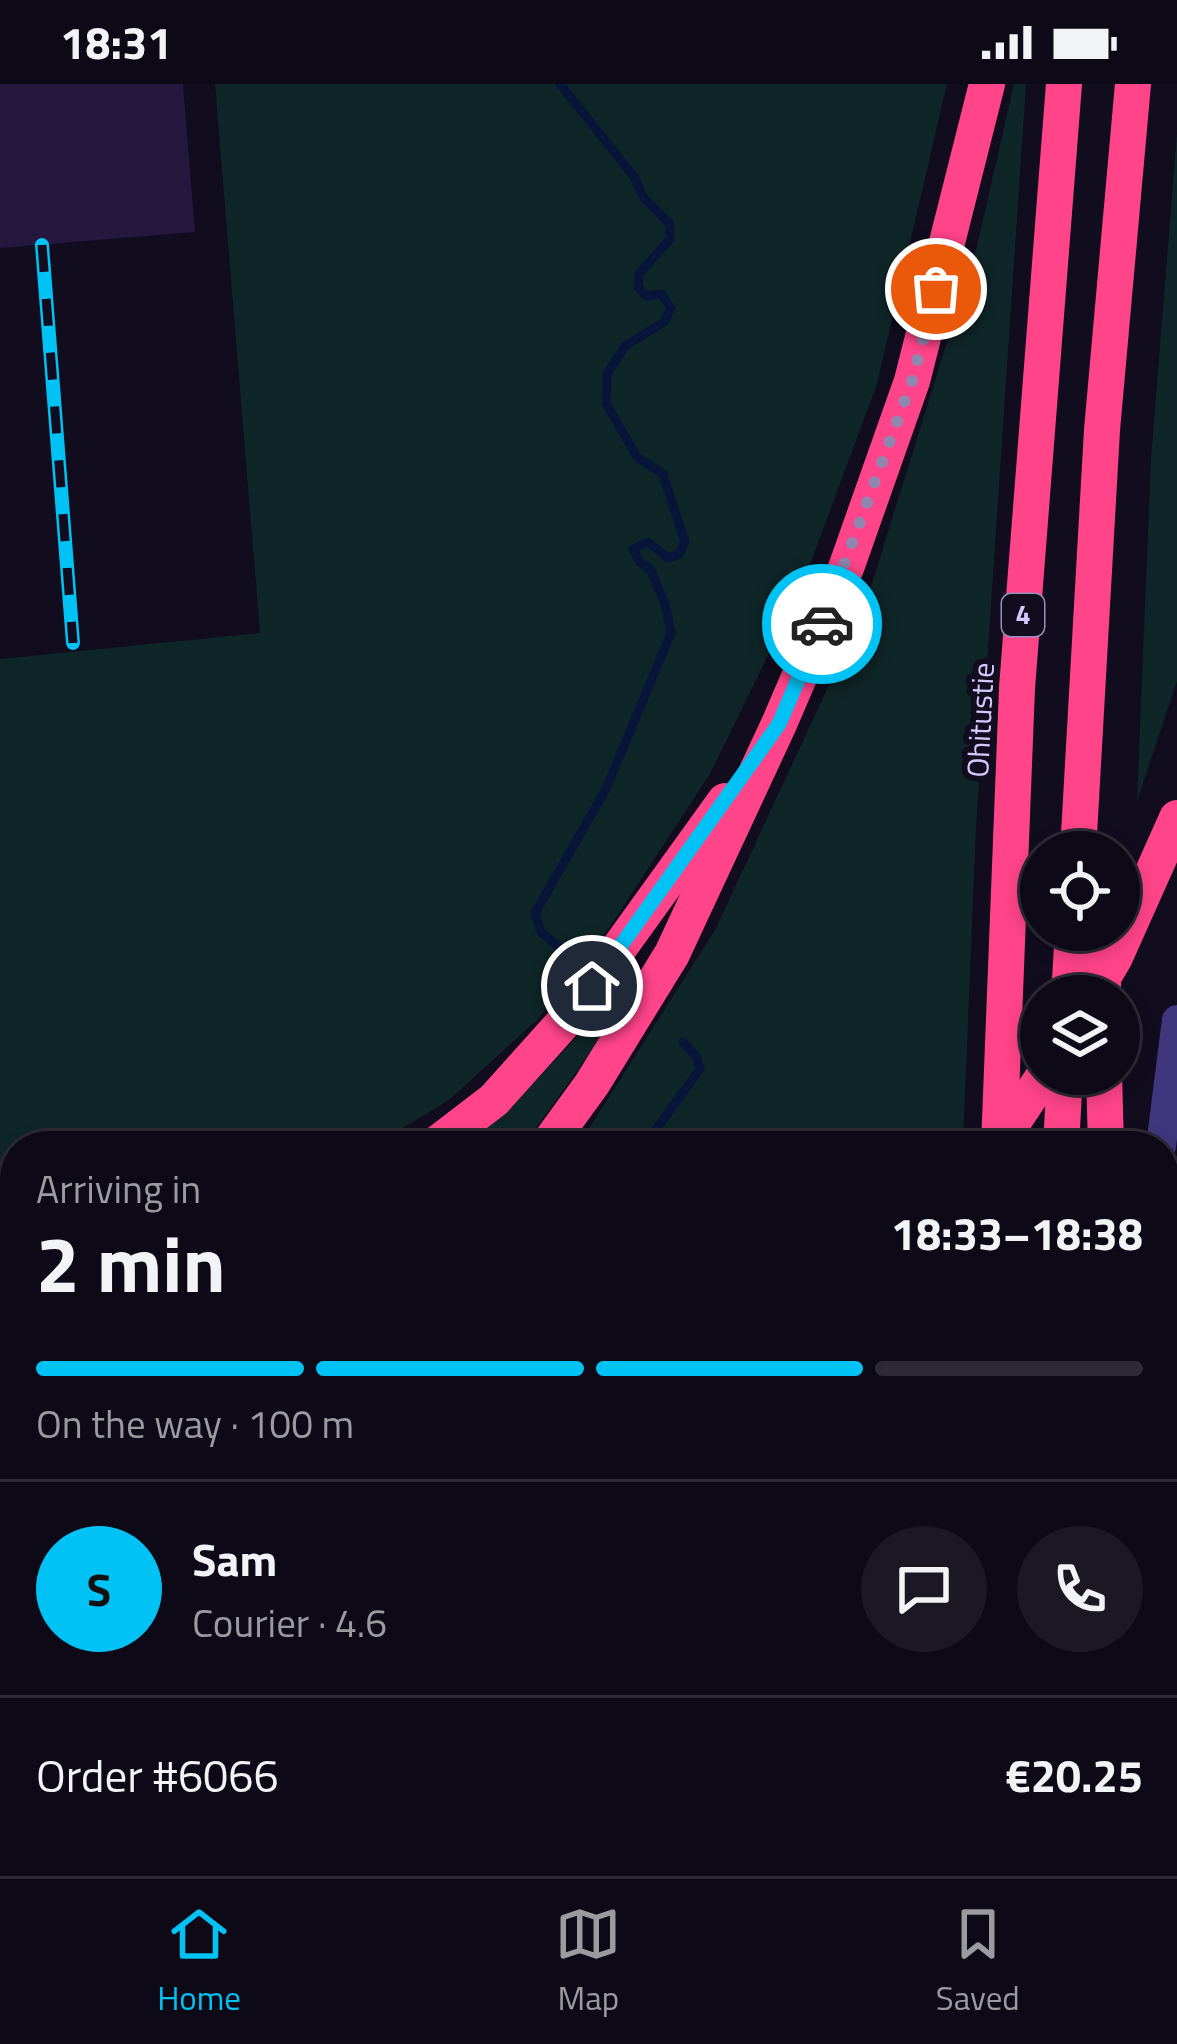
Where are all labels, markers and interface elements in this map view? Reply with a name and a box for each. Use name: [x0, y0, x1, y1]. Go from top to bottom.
text: 18:31: [60, 8, 172, 76]
pin: [885, 238, 987, 340]
icon: bag: [903, 256, 969, 322]
courier: [762, 564, 882, 684]
icon: car: [789, 591, 855, 657]
road number: 4: [1002, 594, 1044, 636]
street label: Ohitustie: [954, 661, 1006, 779]
map controls: [1020, 831, 1140, 1095]
button: locate: [1020, 831, 1140, 951]
pin: [541, 935, 643, 1037]
icon: home: [559, 953, 625, 1019]
button: layers: [1020, 975, 1140, 1095]
text: Arriving in: [36, 1159, 201, 1218]
text: 18:33–18:38: [891, 1199, 1143, 1267]
text: 2 min: [36, 1204, 226, 1322]
text: On the way · 100 m: [36, 1394, 354, 1453]
text: Sam: [192, 1525, 277, 1593]
button: chat: [861, 1526, 987, 1652]
button: phone: [1017, 1526, 1143, 1652]
text: S: [87, 1555, 111, 1623]
text: Courier · 4.6: [192, 1593, 387, 1652]
text: Order #6066: [36, 1741, 279, 1809]
text: €20.25: [1005, 1741, 1143, 1809]
tab: Home: [157, 1901, 241, 2023]
tab: Map: [555, 1901, 621, 2023]
tab: Saved: [936, 1901, 1020, 2023]

